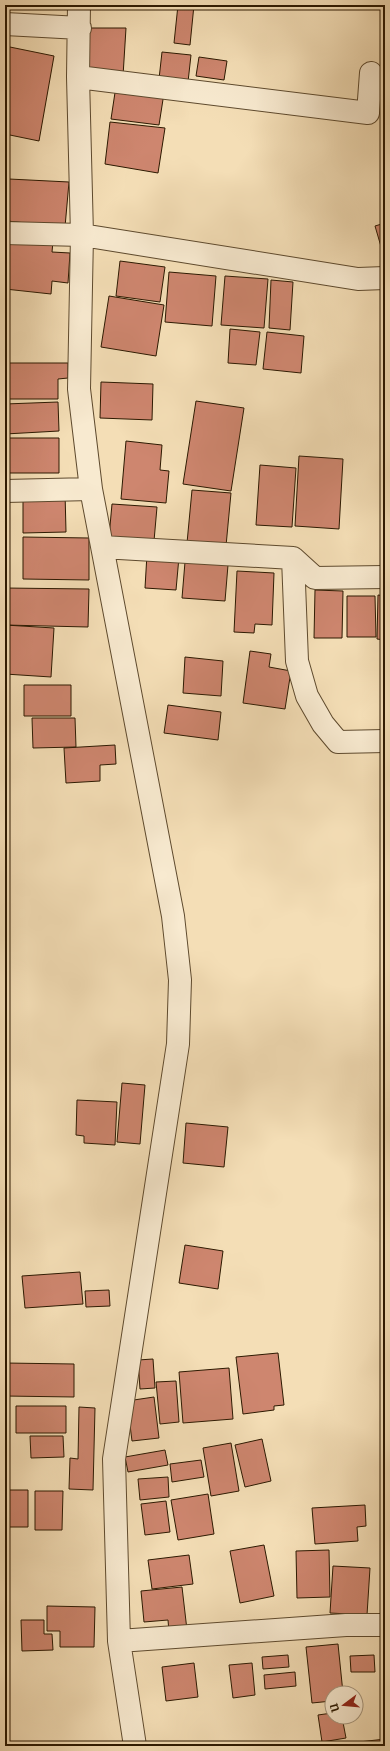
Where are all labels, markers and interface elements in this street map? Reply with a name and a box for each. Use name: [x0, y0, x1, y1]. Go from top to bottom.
north arrow: [324, 1685, 364, 1725]
text: U: [327, 1701, 343, 1714]

